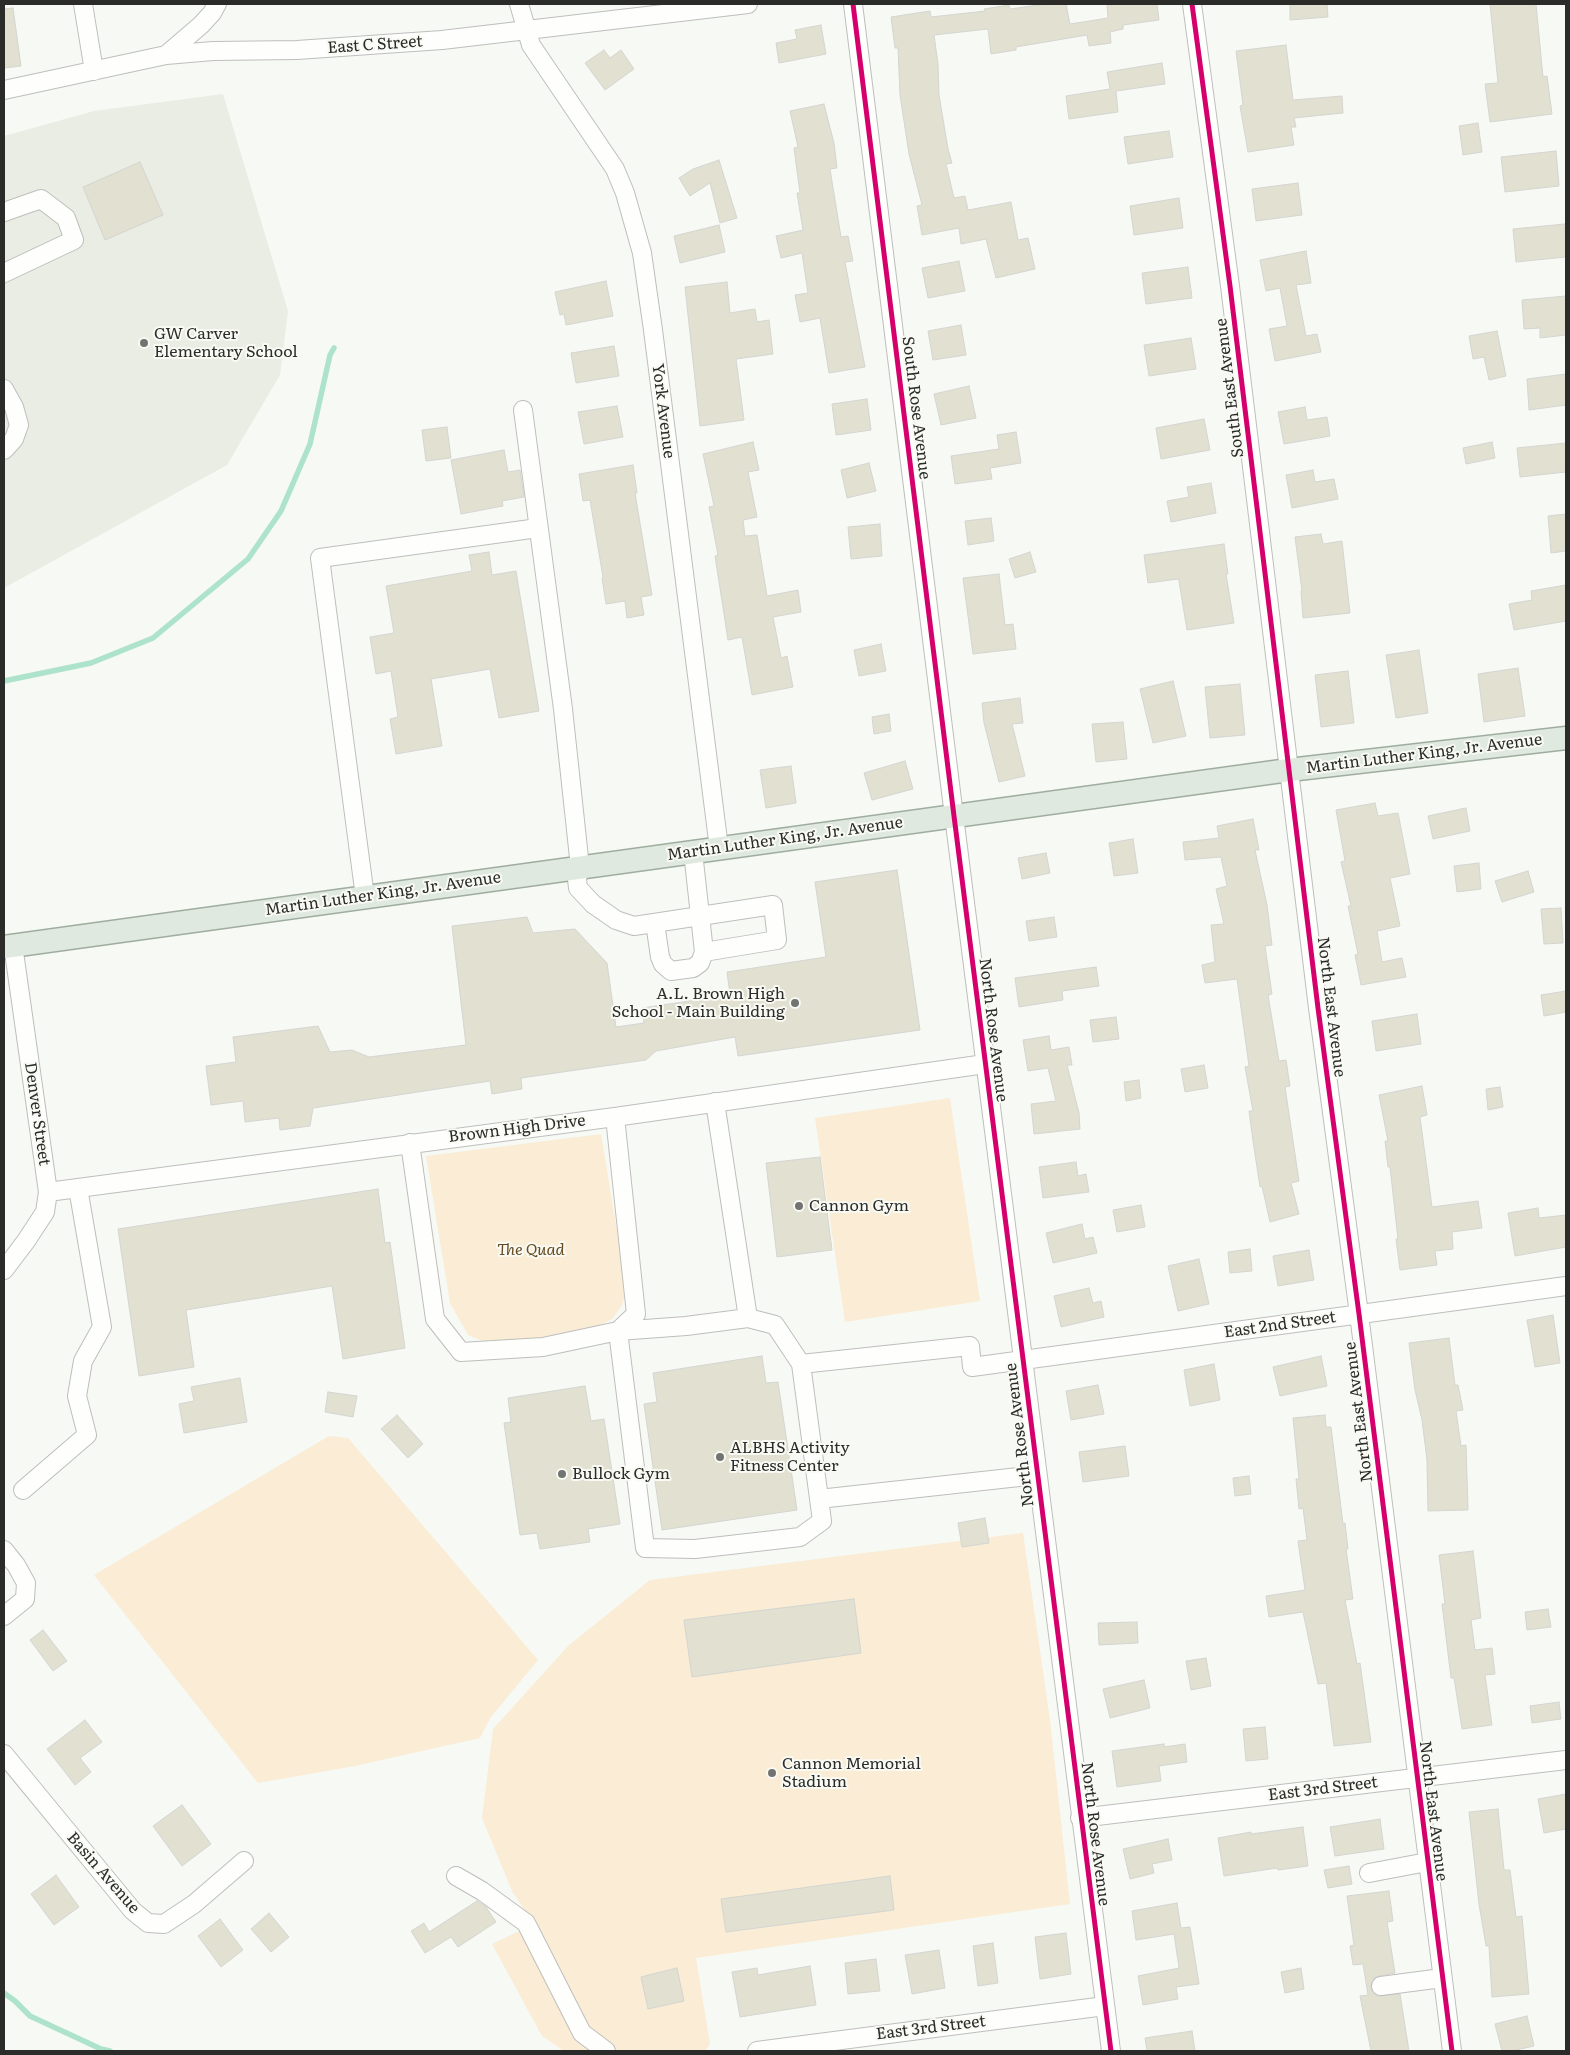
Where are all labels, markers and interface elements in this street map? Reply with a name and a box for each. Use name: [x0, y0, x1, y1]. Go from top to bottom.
street label: East C Street: [327, 32, 423, 58]
street label: South East Avenue: [1212, 317, 1248, 459]
place label: GW Carver Elementary School: [154, 324, 298, 362]
street label: South Rose Avenue: [898, 335, 934, 481]
marker: GW Carver Elementary School: [138, 337, 150, 349]
street label: York Avenue: [648, 362, 678, 460]
street label: Martin Luther King, Jr. Avenue: [1305, 730, 1543, 778]
street label: Martin Luther King, Jr. Avenue: [666, 813, 904, 865]
street label: Martin Luther King, Jr. Avenue: [264, 868, 502, 920]
street label: North East Avenue: [1313, 936, 1349, 1078]
street label: North Rose Avenue: [975, 957, 1011, 1103]
place label: A.L. Brown High School - Main Building: [612, 984, 785, 1022]
marker: A.L. Brown High School - Main Building: [789, 997, 801, 1009]
street label: Denver Street: [20, 1061, 54, 1167]
street label: Brown High Drive: [447, 1111, 587, 1147]
place label: Cannon Gym: [809, 1196, 909, 1216]
marker: Cannon Gym: [793, 1200, 805, 1212]
park label: The Quad: [497, 1240, 565, 1260]
street label: East 2nd Street: [1223, 1308, 1337, 1342]
street label: North East Avenue: [1341, 1341, 1377, 1483]
street label: North Rose Avenue: [1002, 1362, 1038, 1508]
place label: ALBHS Activity Fitness Center: [730, 1438, 850, 1476]
marker: ALBHS Activity Fitness Center: [714, 1451, 726, 1463]
place label: Bullock Gym: [572, 1464, 670, 1484]
marker: Bullock Gym: [556, 1468, 568, 1480]
street label: North East Avenue: [1415, 1740, 1451, 1882]
place label: Cannon Memorial Stadium: [782, 1754, 921, 1792]
street label: North Rose Avenue: [1077, 1761, 1113, 1907]
marker: Cannon Memorial Stadium: [766, 1767, 778, 1779]
street label: East 3rd Street: [1267, 1773, 1379, 1805]
street label: Basin Avenue: [62, 1828, 144, 1918]
street label: East 3rd Street: [875, 2012, 987, 2044]

